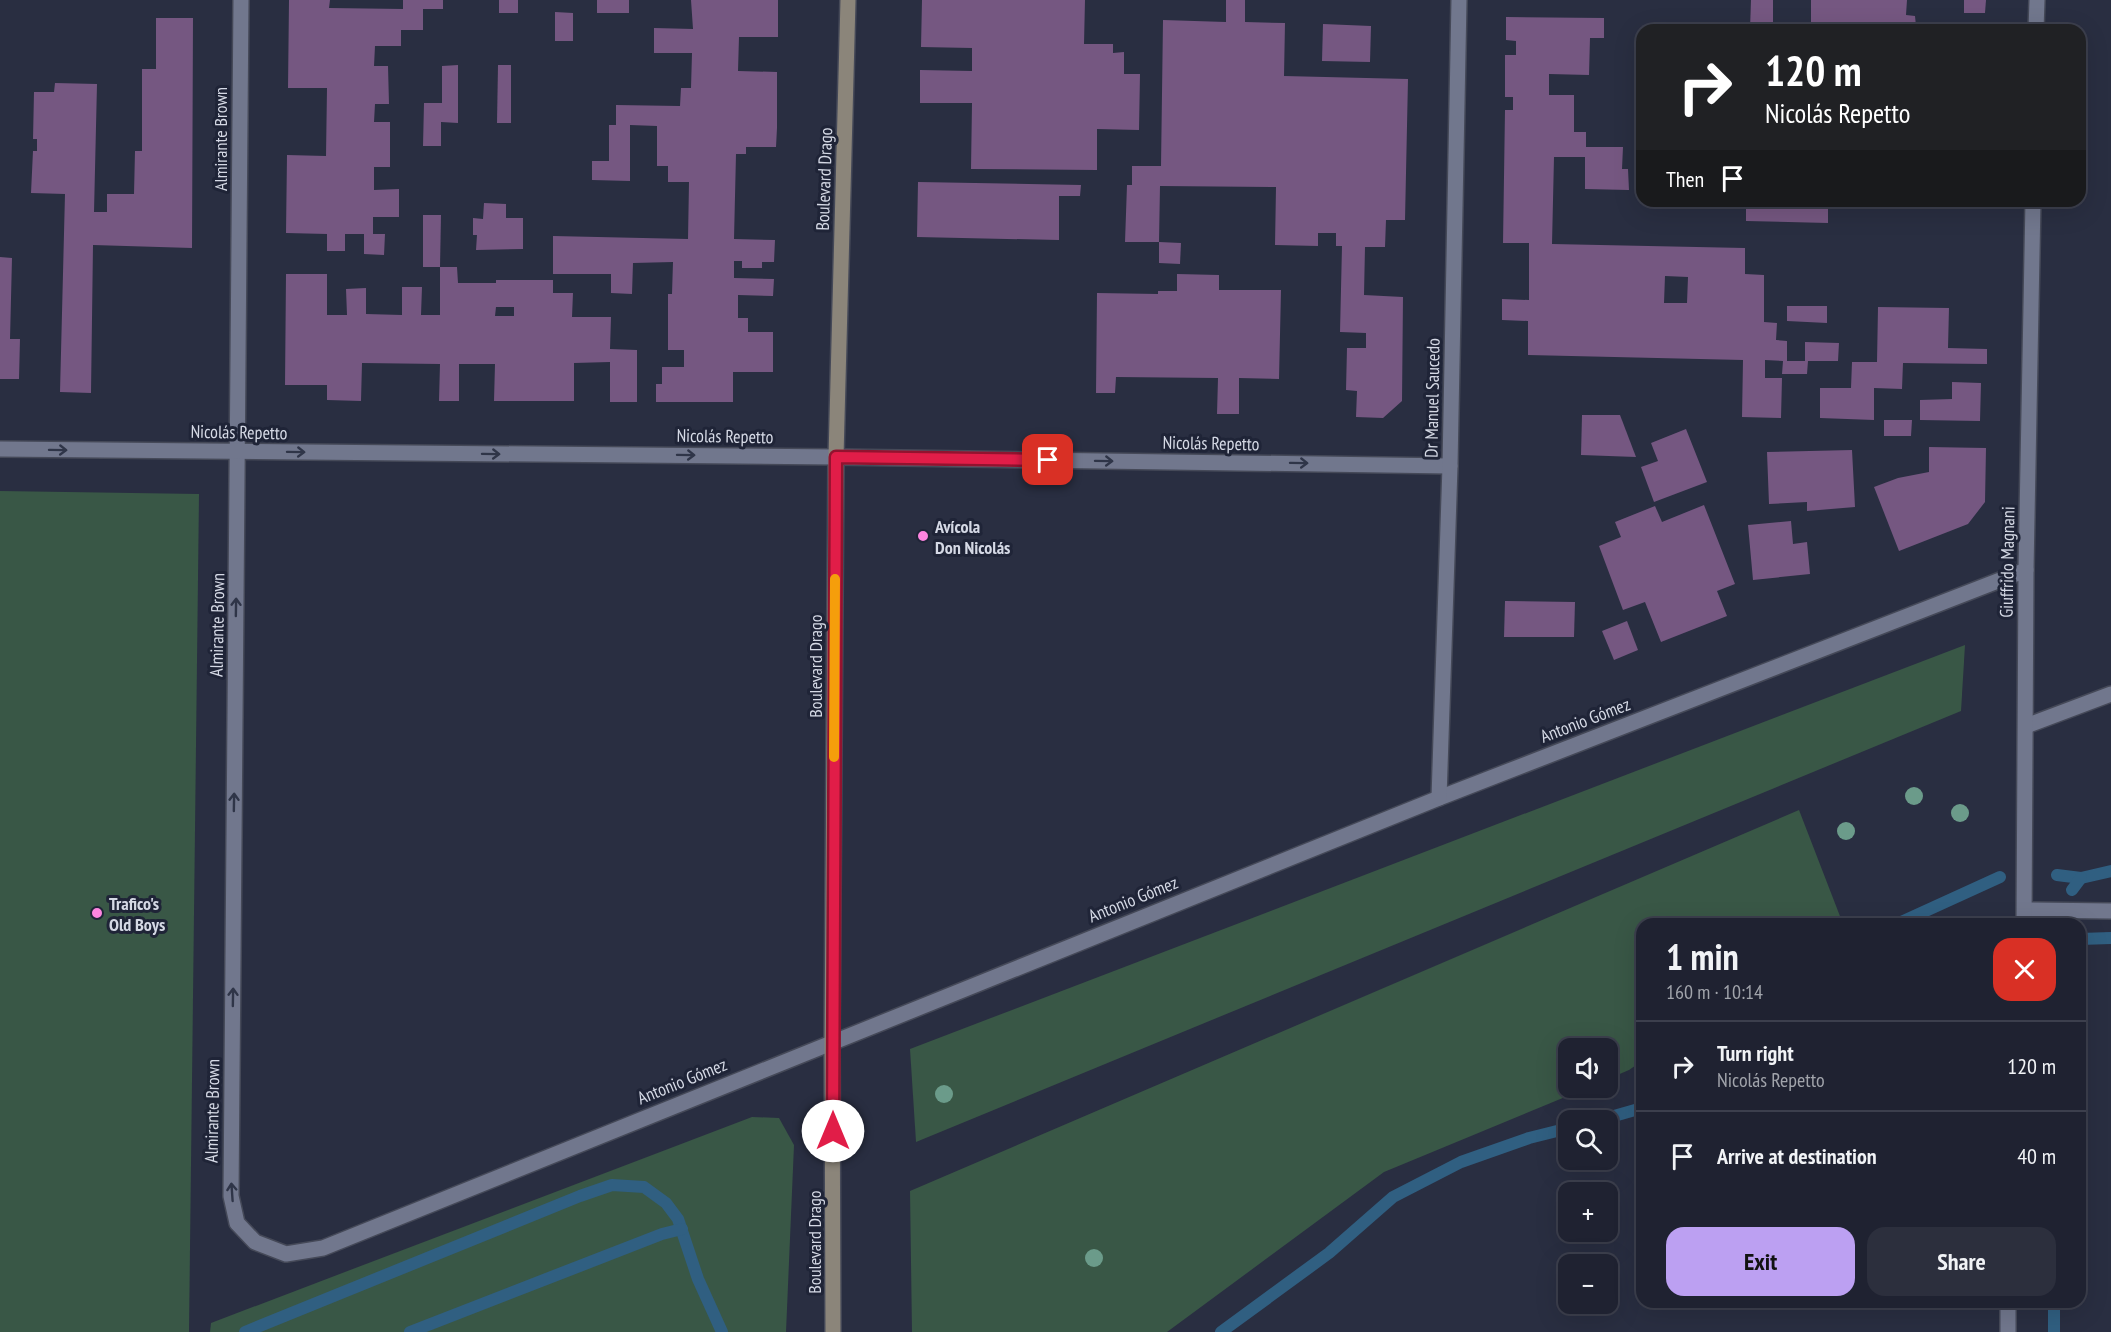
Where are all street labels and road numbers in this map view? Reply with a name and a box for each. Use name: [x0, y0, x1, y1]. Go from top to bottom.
street label: Almirante Brown: [209, 87, 232, 191]
street label: Boulevard Drago: [811, 127, 837, 231]
street label: Dr Manuel Saucedo: [1419, 338, 1445, 458]
street label: Nicolás Repetto: [190, 420, 288, 444]
street label: Nicolás Repetto: [676, 424, 774, 448]
street label: Nicolás Repetto: [1162, 431, 1260, 455]
street label: Giuffrido Magnani: [1995, 506, 2019, 618]
street label: Almirante Brown: [205, 573, 229, 677]
street label: Boulevard Drago: [804, 614, 827, 718]
street label: Antonio Gómez: [1537, 692, 1633, 748]
street label: Antonio Gómez: [1085, 871, 1181, 927]
street label: Antonio Gómez: [634, 1053, 730, 1109]
street label: Almirante Brown: [200, 1059, 224, 1163]
street label: Boulevard Drago: [803, 1190, 826, 1294]

